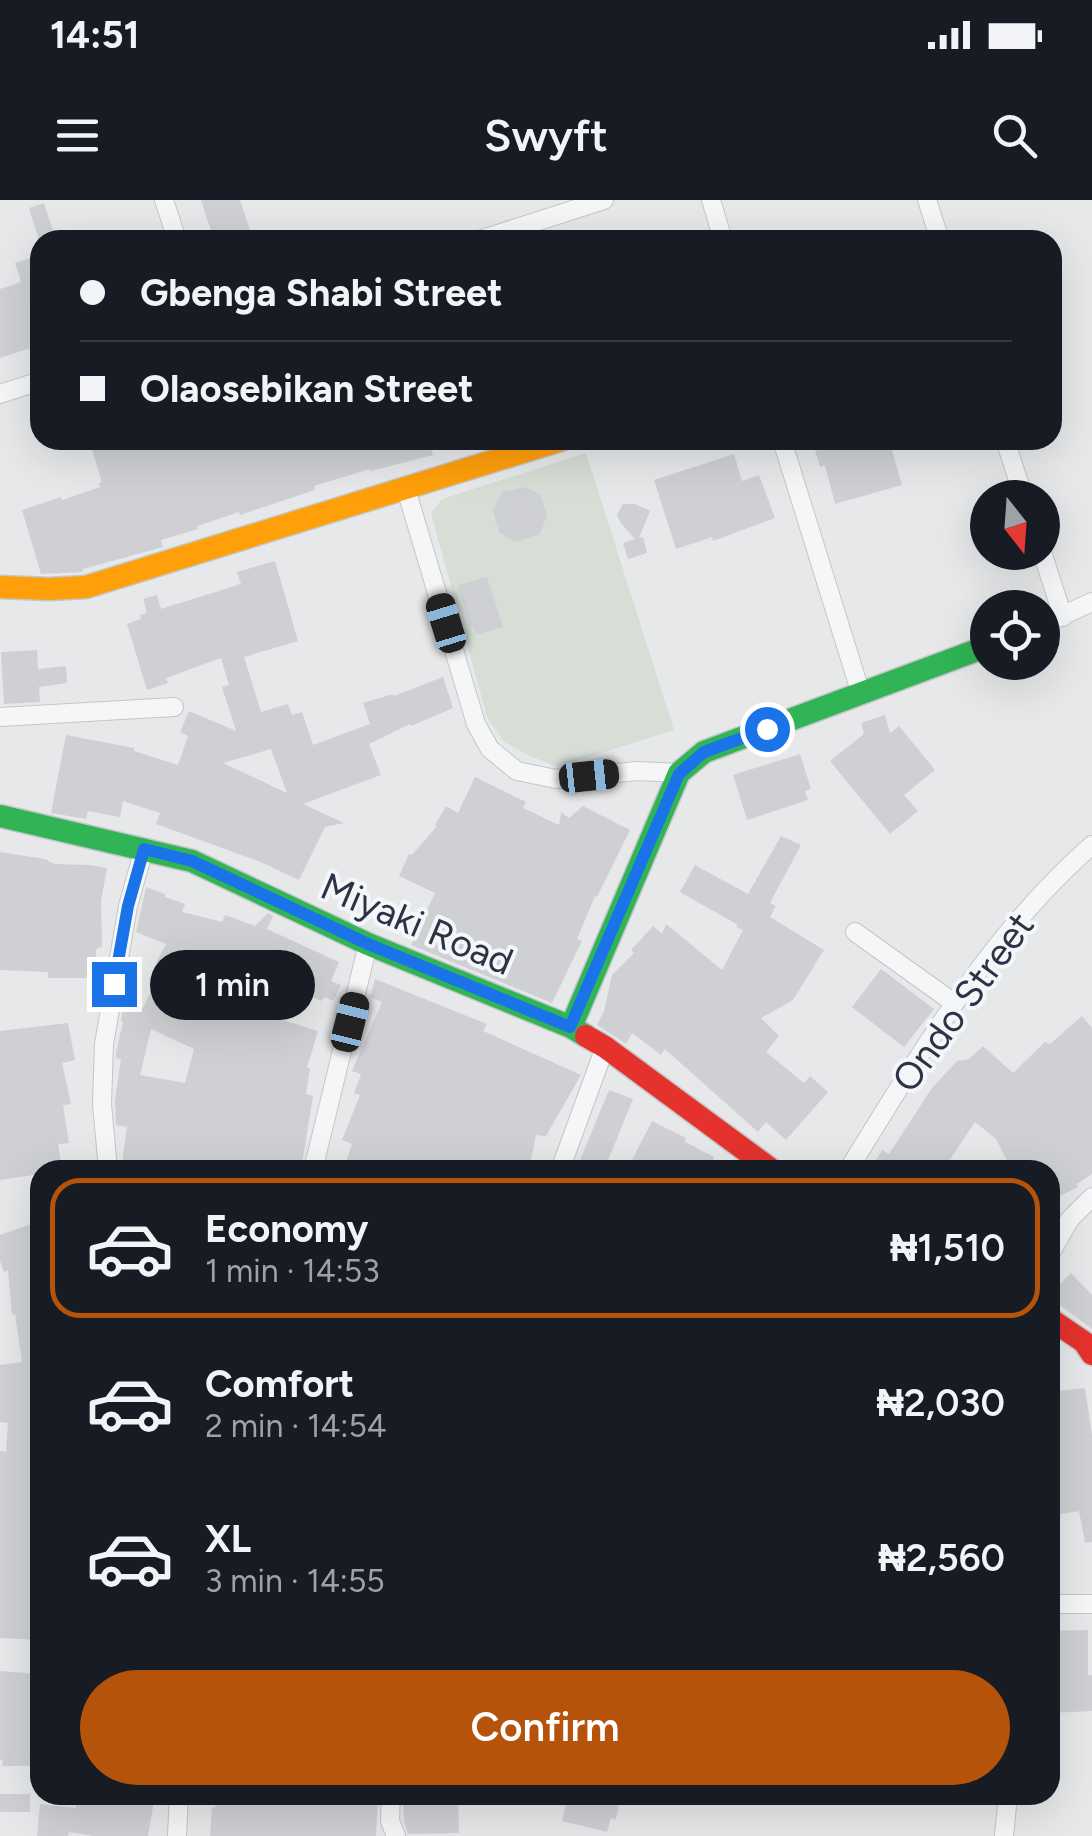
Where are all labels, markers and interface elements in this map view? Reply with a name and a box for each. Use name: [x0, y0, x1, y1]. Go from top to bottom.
text: 14:51: [50, 12, 140, 58]
icon: menu: [50, 108, 105, 163]
text: Swyft: [484, 108, 608, 162]
icon: search: [987, 108, 1042, 163]
text: Gbenga Shabi Street: [140, 270, 502, 316]
text: Olaosebikan Street: [140, 366, 473, 412]
north arrow: [970, 480, 1060, 570]
map controls: [970, 480, 1060, 680]
car: [423, 590, 469, 656]
button: locate: [970, 590, 1060, 680]
route start: [745, 707, 790, 752]
car: [558, 758, 620, 794]
street label: Miyaki Road: [314, 863, 520, 985]
street label: Ondo Street: [882, 903, 1044, 1101]
callout: 1 min: [149, 949, 314, 1019]
route end: [92, 962, 137, 1007]
text: 1 min: [195, 966, 270, 1004]
car: [328, 989, 372, 1055]
icon: car: [85, 1203, 175, 1293]
text: Economy: [205, 1206, 368, 1252]
text: ₦1,510: [890, 1225, 1005, 1271]
text: 1 min · 14:53: [205, 1252, 380, 1290]
icon: car: [85, 1358, 175, 1448]
text: Comfort: [205, 1361, 354, 1407]
text: ₦2,030: [877, 1380, 1005, 1426]
text: 2 min · 14:54: [205, 1407, 387, 1445]
icon: car: [85, 1513, 175, 1603]
text: XL: [205, 1516, 251, 1562]
text: ₦2,560: [878, 1535, 1005, 1581]
text: 3 min · 14:55: [205, 1562, 385, 1600]
button: Confirm: [80, 1670, 1010, 1785]

